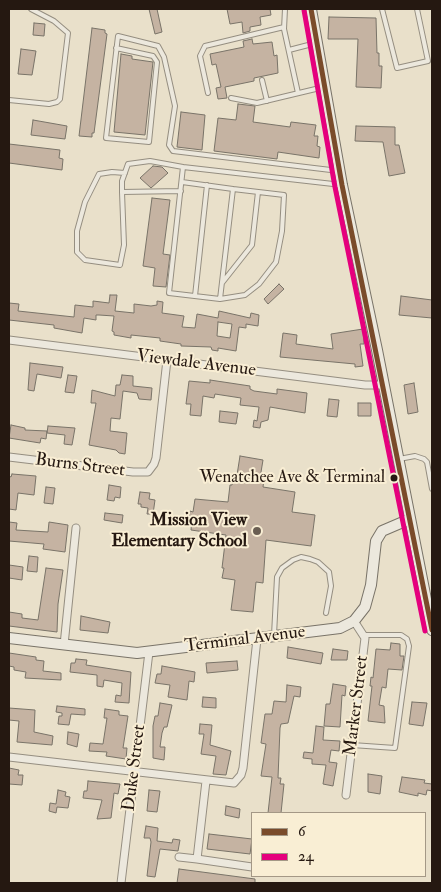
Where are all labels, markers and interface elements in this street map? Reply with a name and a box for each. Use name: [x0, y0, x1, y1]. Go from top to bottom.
street label: Viewdale Avenue: [135, 346, 257, 382]
street label: Burns Street: [34, 450, 126, 482]
place label: Wenatchee Ave & Terminal: [200, 468, 385, 488]
marker: Wenatchee Ave & Terminal: [389, 473, 399, 483]
place label: Mission View Elementary School: [111, 510, 247, 552]
marker: Mission View Elementary School: [251, 525, 263, 537]
street label: Terminal Avenue: [184, 622, 306, 658]
street label: Marker Street: [340, 655, 374, 757]
street label: Duke Street: [119, 724, 151, 812]
legend: [251, 812, 426, 877]
text: 6: [298, 822, 306, 841]
text: 24: [298, 847, 314, 866]

